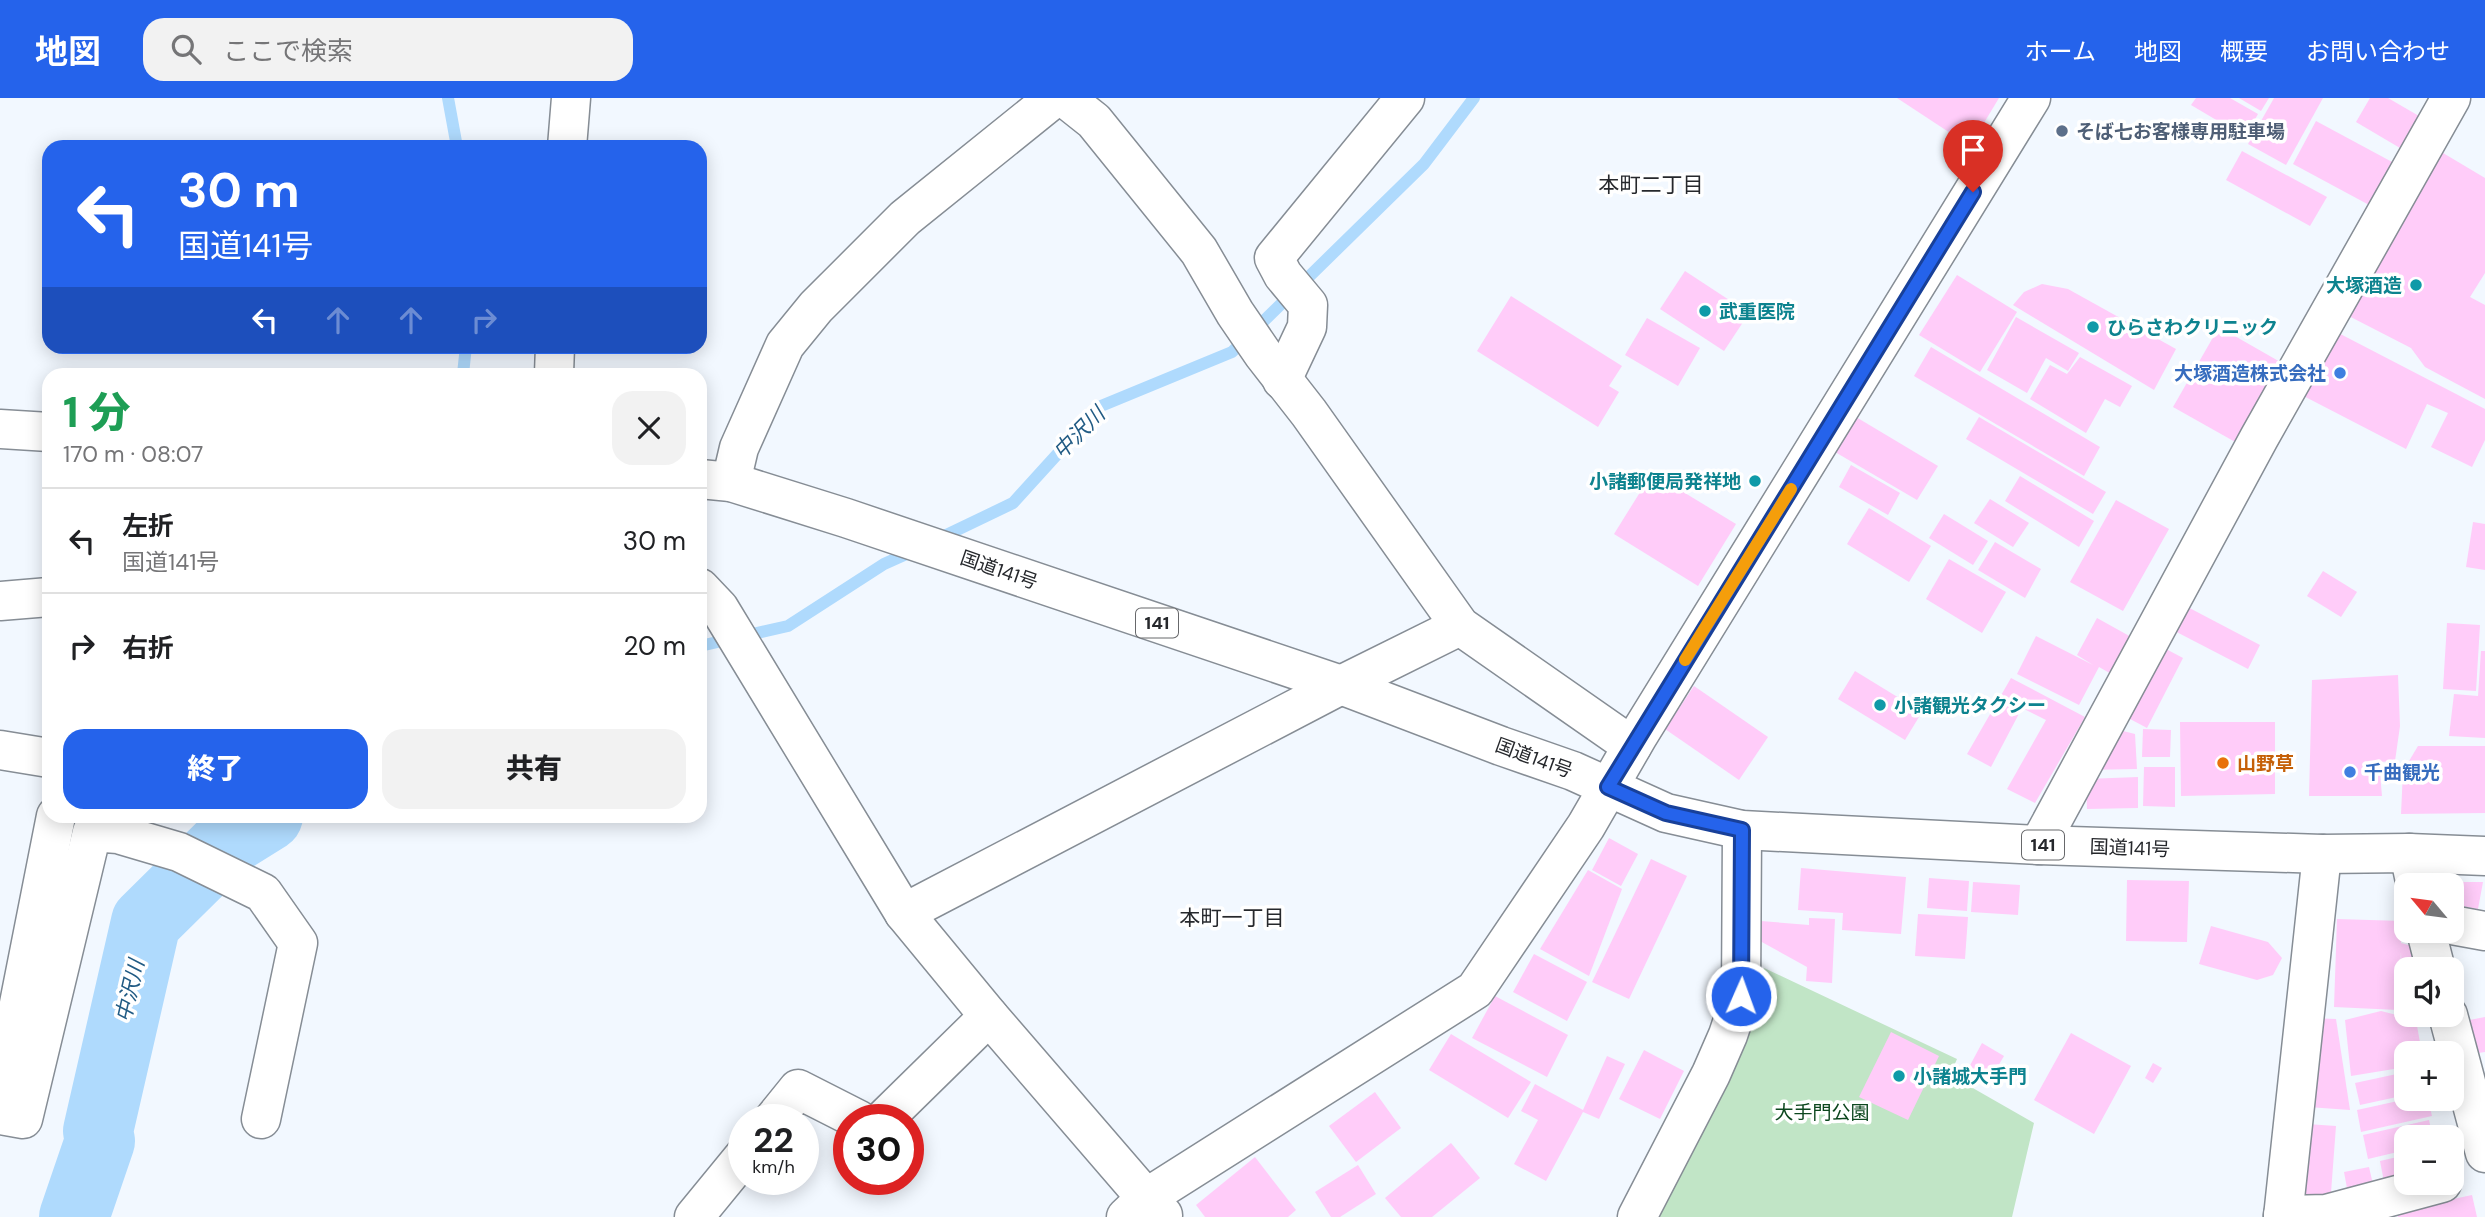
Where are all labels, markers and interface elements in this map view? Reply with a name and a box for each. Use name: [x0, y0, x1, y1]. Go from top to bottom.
search box: [143, 18, 633, 81]
text: 地図: [35, 30, 101, 73]
icon: search: [167, 30, 205, 68]
text: ここで検索: [223, 34, 353, 68]
text: ホーム: [2025, 36, 2096, 67]
text: 地図: [2134, 36, 2182, 67]
text: 概要: [2220, 36, 2268, 67]
text: お問い合わせ: [2306, 36, 2450, 67]
place label: そば七お客様専用駐車場: [2076, 119, 2285, 144]
pin: [1943, 120, 2003, 192]
marker: そば七お客様専用駐車場: [2054, 123, 2070, 139]
icon: arrive: [1954, 131, 1992, 169]
text: 30 m: [178, 158, 300, 222]
icon: left: [63, 168, 154, 259]
district label: 本町二丁目: [1599, 171, 1704, 199]
text: 国道141号: [178, 225, 313, 267]
place label: 大塚酒造: [2326, 273, 2402, 298]
marker: 大塚酒造: [2408, 277, 2424, 293]
place label: 武重医院: [1719, 299, 1795, 324]
icon: left: [246, 301, 284, 339]
icon: ahead: [319, 301, 357, 339]
icon: ahead: [392, 301, 430, 339]
icon: right: [465, 301, 503, 339]
marker: 武重医院: [1697, 303, 1713, 319]
place label: ひらさわクリニック: [2107, 315, 2278, 340]
marker: ひらさわクリニック: [2085, 319, 2101, 335]
place label: 大塚酒造株式会社: [2174, 361, 2326, 386]
marker: 大塚酒造株式会社: [2332, 365, 2348, 381]
text: 1 分: [63, 385, 130, 440]
button: close: [612, 391, 686, 465]
water label: 中沢川: [1047, 399, 1113, 465]
text: 170 m · 08:07: [63, 439, 203, 469]
place label: 小諸郵便局発祥地: [1589, 469, 1741, 494]
marker: 小諸郵便局発祥地: [1747, 473, 1763, 489]
text: 左折: [122, 509, 174, 543]
icon: left: [63, 522, 101, 560]
text: 30 m: [623, 524, 686, 558]
street label: 国道141号: [957, 545, 1041, 595]
text: 国道141号: [122, 547, 219, 577]
road number: 141: [1136, 608, 1178, 638]
icon: right: [63, 627, 101, 665]
text: 20 m: [623, 629, 686, 663]
text: 右折: [122, 631, 174, 665]
place label: 小諸観光タクシー: [1894, 693, 2046, 718]
marker: 小諸観光タクシー: [1872, 697, 1888, 713]
button: 終了: [63, 729, 368, 809]
button: 共有: [382, 729, 686, 809]
street label: 国道141号: [1492, 733, 1576, 783]
place label: 山野草: [2237, 751, 2294, 776]
marker: 山野草: [2215, 755, 2231, 771]
place label: 千曲観光: [2364, 760, 2440, 785]
marker: 千曲観光: [2342, 764, 2358, 780]
road number: 141: [2022, 830, 2064, 860]
street label: 国道141号: [2089, 834, 2171, 862]
north arrow: [2394, 873, 2464, 943]
map controls: [2394, 873, 2464, 1195]
district label: 本町一丁目: [1180, 904, 1285, 932]
water label: 中沢川: [109, 955, 151, 1025]
button: sound: [2394, 957, 2464, 1027]
position arrow: [1704, 959, 1778, 1033]
button: +: [2394, 1041, 2464, 1111]
place label: 小諸城大手門: [1913, 1064, 2027, 1089]
marker: 小諸城大手門: [1891, 1068, 1907, 1084]
park label: 大手門公園: [1774, 1100, 1870, 1125]
speed limit sign: 30: [833, 1104, 924, 1195]
text: 22: [753, 1117, 794, 1163]
button: −: [2394, 1125, 2464, 1195]
text: km/h: [752, 1155, 795, 1179]

